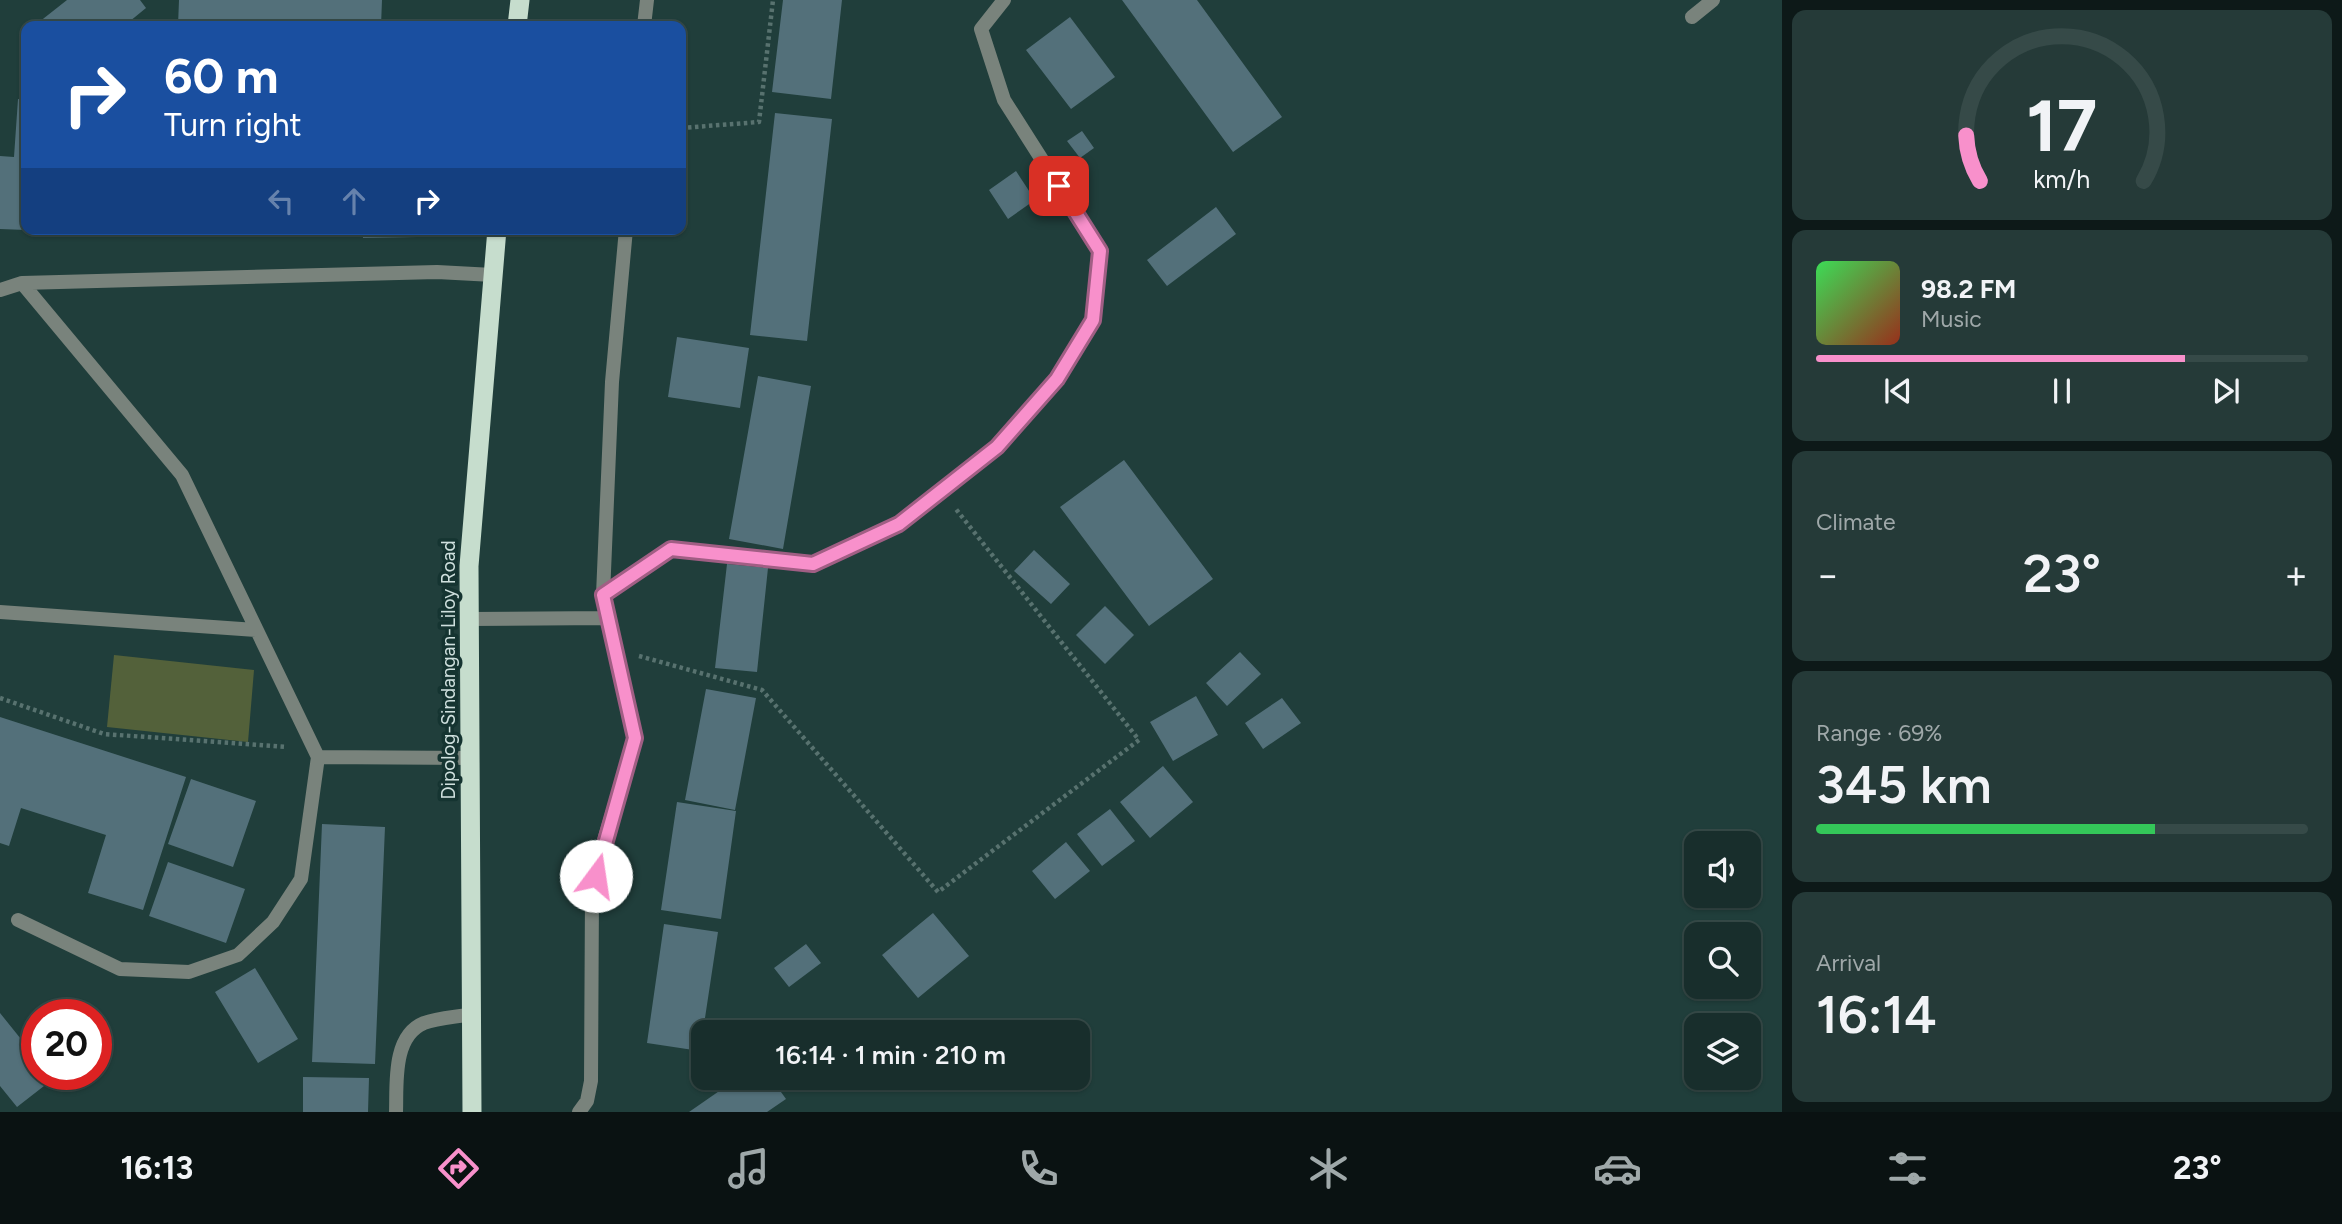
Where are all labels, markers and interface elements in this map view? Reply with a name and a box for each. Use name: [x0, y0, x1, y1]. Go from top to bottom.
text: 60 m: [164, 46, 279, 105]
icon: right: [49, 49, 140, 140]
text: 17: [2026, 83, 2098, 170]
text: Turn right: [164, 106, 302, 144]
pin: [1029, 156, 1089, 216]
text: km/h: [2033, 164, 2091, 194]
icon: arrive: [1040, 167, 1078, 205]
icon: left: [262, 182, 300, 220]
icon: ahead: [335, 182, 373, 220]
icon: right: [408, 182, 446, 220]
text: 98.2 FM: [1921, 273, 2016, 305]
text: Music: [1921, 305, 1982, 333]
icon: previous: [1879, 372, 1917, 410]
icon: pause: [2043, 372, 2081, 410]
icon: next: [2207, 372, 2245, 410]
text: Climate: [1816, 508, 1895, 536]
street label: Dipolog-Sindangan-Liloy Road: [437, 540, 460, 800]
text: 23°: [2023, 543, 2101, 605]
text: −: [1816, 552, 1840, 598]
text: +: [2284, 552, 2308, 598]
text: Range · 69%: [1816, 719, 1942, 747]
text: 345 km: [1816, 754, 1992, 816]
map controls: [1684, 831, 1761, 1090]
button: sound: [1684, 831, 1761, 908]
position arrow: [559, 839, 633, 913]
button: search: [1684, 922, 1761, 999]
text: Arrival: [1816, 949, 1881, 977]
text: 16:14: [1816, 984, 1937, 1046]
speed limit sign: 20: [21, 999, 112, 1090]
button: layers: [1684, 1013, 1761, 1090]
text: 16:14 · 1 min · 210 m: [775, 1039, 1006, 1071]
icon: directions: [434, 1144, 483, 1193]
icon: music: [724, 1144, 773, 1193]
icon: phone: [1014, 1144, 1063, 1193]
icon: climate: [1304, 1144, 1353, 1193]
icon: car: [1593, 1144, 1642, 1193]
icon: filters: [1883, 1144, 1932, 1193]
text: 16:13: [120, 1149, 193, 1187]
text: 23°: [2173, 1149, 2222, 1187]

